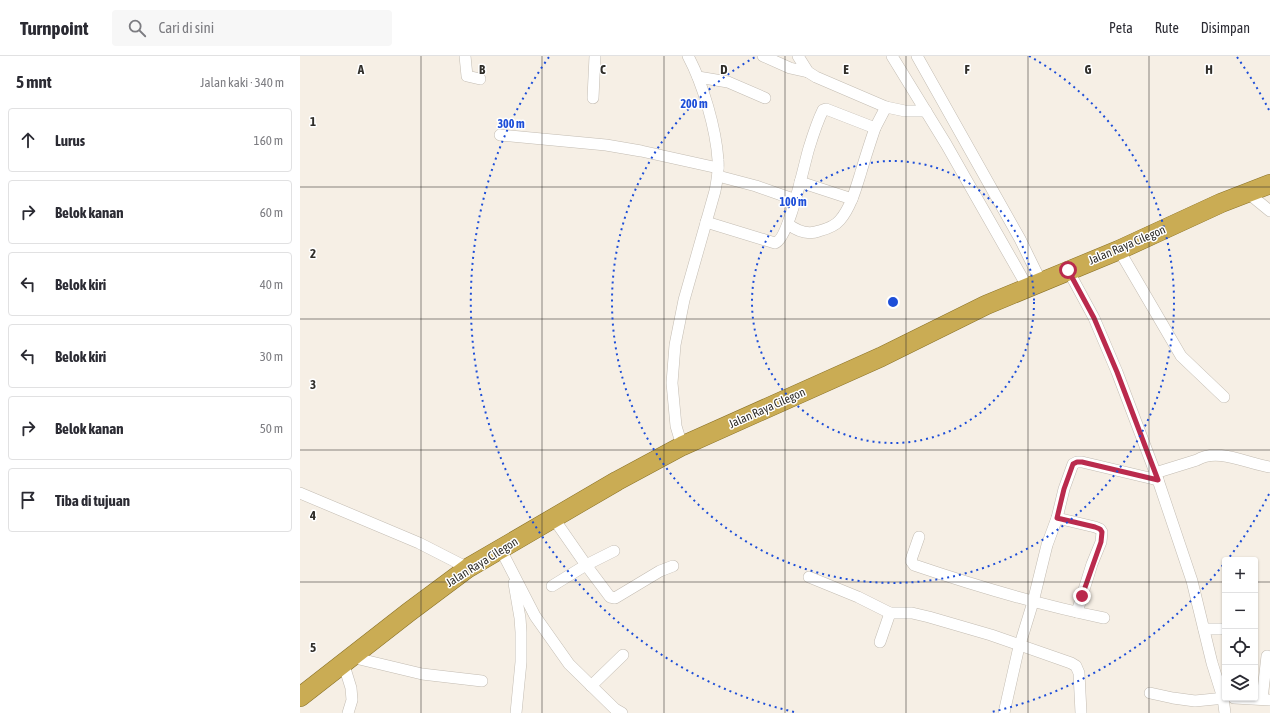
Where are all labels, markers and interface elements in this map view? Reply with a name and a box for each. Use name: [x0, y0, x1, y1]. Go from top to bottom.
search box: [112, 10, 392, 46]
text: Turnpoint: [20, 17, 88, 39]
icon: search: [126, 17, 148, 39]
text: Cari di sini: [158, 19, 214, 36]
text: Peta: [1109, 20, 1133, 36]
text: Rute: [1155, 20, 1179, 36]
text: Disimpan: [1201, 20, 1250, 36]
text: A: [357, 62, 365, 77]
text: B: [479, 62, 486, 77]
text: C: [600, 62, 606, 77]
text: D: [720, 62, 728, 77]
text: E: [843, 62, 849, 77]
text: F: [964, 62, 970, 77]
text: G: [1085, 62, 1092, 77]
text: H: [1205, 62, 1213, 77]
text: 5 mnt: [16, 72, 52, 92]
text: Jalan kaki · 340 m: [200, 75, 284, 90]
text: 200 m: [680, 97, 708, 111]
text: 1: [310, 114, 316, 129]
text: 300 m: [497, 117, 525, 131]
icon: ahead: [17, 129, 39, 151]
text: Lurus: [55, 132, 85, 149]
text: 160 m: [254, 133, 283, 148]
text: 100 m: [779, 195, 807, 209]
icon: right: [17, 201, 39, 223]
text: Belok kanan: [55, 204, 124, 221]
text: 60 m: [260, 205, 283, 220]
street label: Jalan Raya Cilegon: [1086, 222, 1168, 268]
text: 2: [310, 246, 316, 261]
route start: [1059, 261, 1077, 279]
icon: left: [17, 273, 39, 295]
text: Belok kiri: [55, 276, 106, 293]
text: 40 m: [260, 277, 283, 292]
centre of rings: [886, 295, 900, 309]
icon: left: [17, 345, 39, 367]
text: Belok kiri: [55, 348, 106, 365]
text: 30 m: [260, 349, 283, 364]
text: 3: [310, 377, 316, 392]
street label: Jalan Raya Cilegon: [727, 385, 807, 431]
icon: right: [17, 417, 39, 439]
text: Belok kanan: [55, 420, 124, 437]
text: 50 m: [260, 421, 283, 436]
icon: arrive: [17, 489, 39, 511]
text: Tiba di tujuan: [55, 492, 130, 509]
text: 4: [309, 508, 316, 523]
street label: Jalan Raya Cilegon: [443, 534, 521, 590]
map controls: [1222, 557, 1258, 701]
button: +: [1222, 557, 1258, 593]
route end: [1073, 587, 1091, 605]
button: −: [1222, 593, 1258, 629]
button: locate: [1222, 629, 1258, 665]
text: 5: [310, 640, 316, 655]
button: layers: [1222, 665, 1258, 701]

